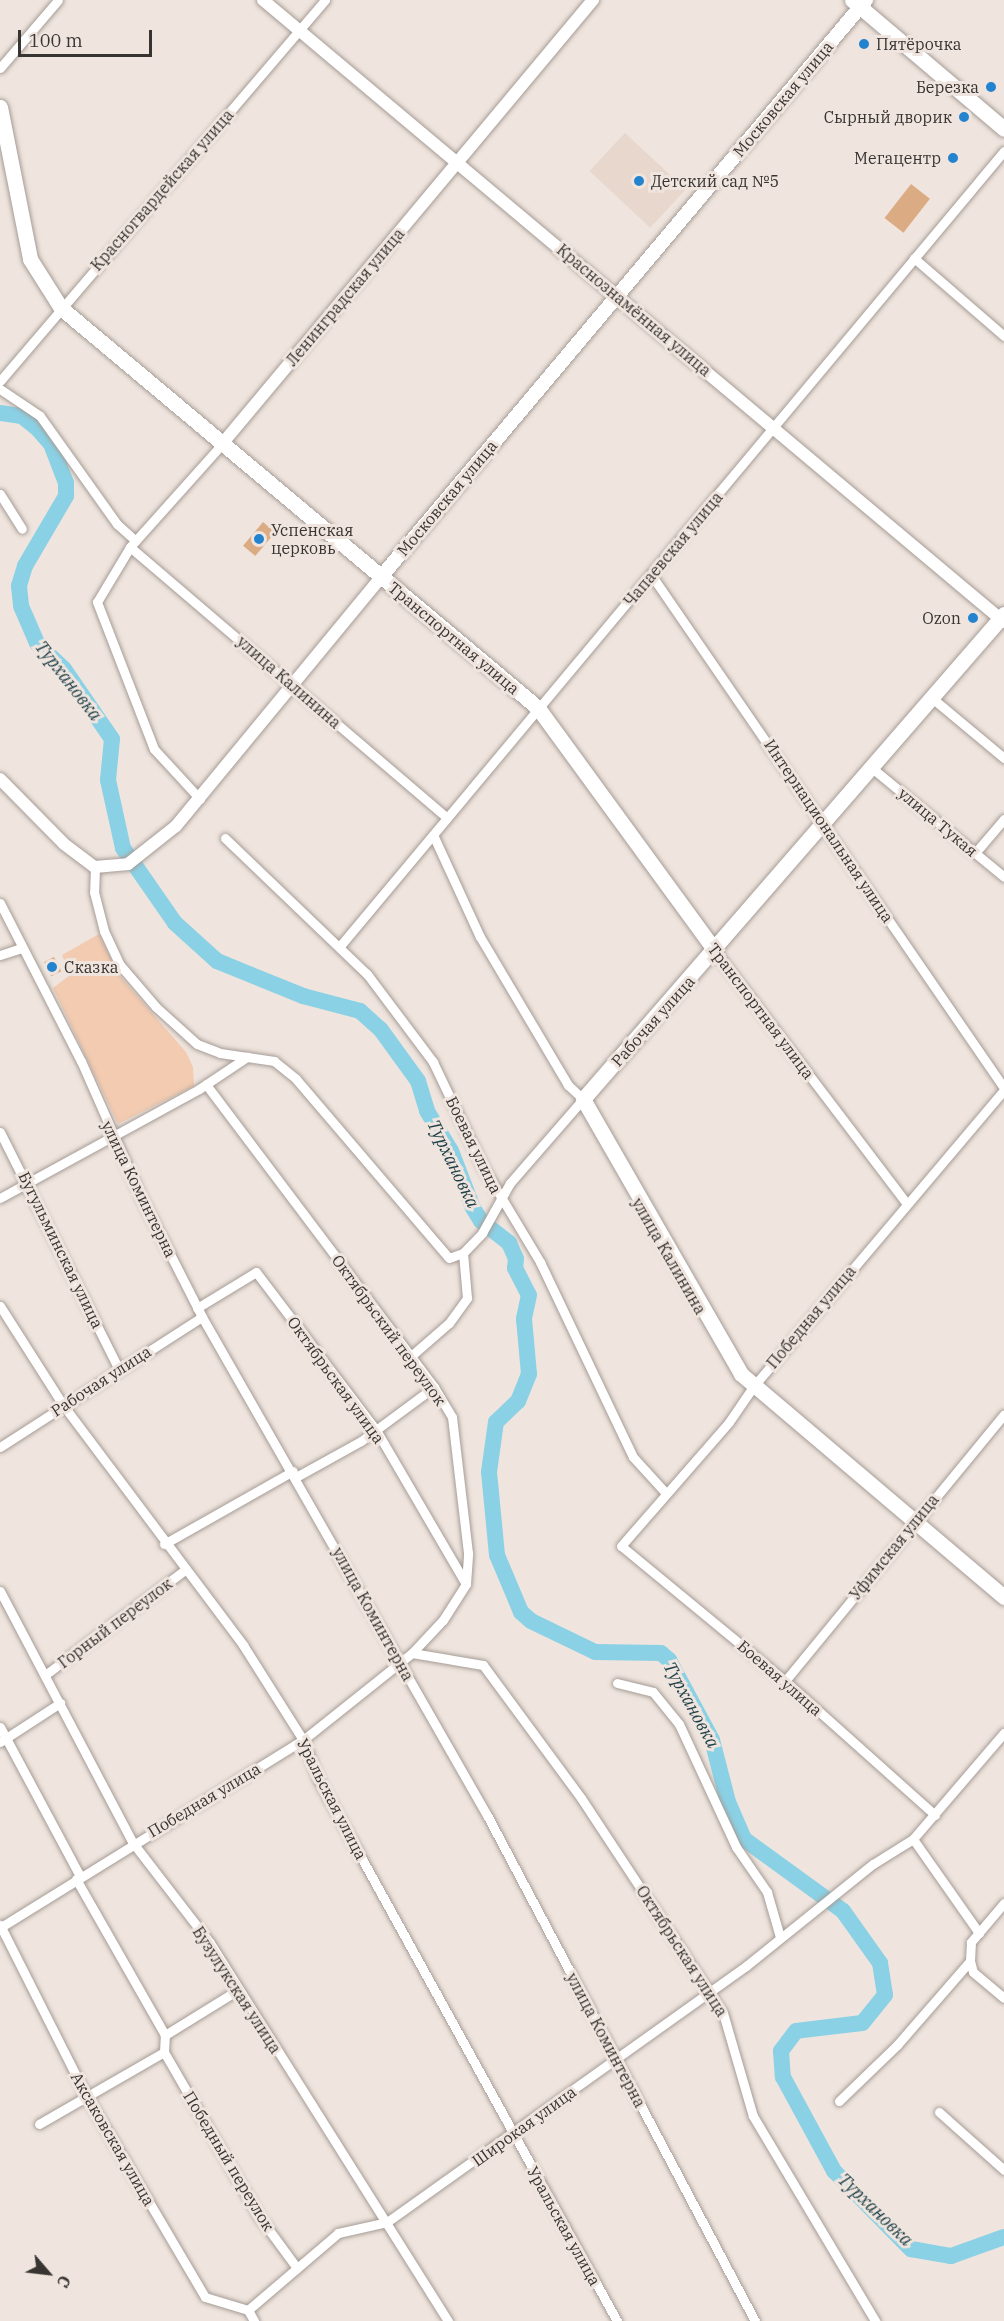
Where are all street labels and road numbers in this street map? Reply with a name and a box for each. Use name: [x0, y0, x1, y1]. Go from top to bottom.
street label: Московская улица: [729, 37, 837, 161]
street label: Красногвардейская улица: [87, 105, 237, 275]
street label: Ленинградская улица: [282, 224, 408, 370]
street label: Краснознамённая улица: [553, 240, 715, 380]
street label: Московская улица: [393, 436, 501, 560]
street label: Чапаевская улица: [619, 488, 727, 610]
street label: Транспортная улица: [385, 578, 523, 698]
street label: улица Калинина: [233, 632, 345, 732]
street label: Интернациональная улица: [760, 736, 898, 926]
street label: улица Тукая: [895, 783, 981, 861]
street label: Транспортная улица: [704, 939, 818, 1083]
street label: Рабочая улица: [607, 972, 699, 1070]
street label: Боевая улица: [442, 1093, 506, 1197]
street label: улица Коминтерна: [98, 1117, 180, 1261]
street label: Бугульминская улица: [15, 1168, 107, 1332]
street label: улица Калинина: [628, 1194, 710, 1318]
street label: Октябрьский переулок: [328, 1251, 450, 1409]
street label: Победная улица: [762, 1262, 860, 1372]
street label: Октябрьская улица: [283, 1313, 389, 1447]
street label: Рабочая улица: [47, 1342, 155, 1420]
street label: Уфимская улица: [845, 1490, 943, 1604]
street label: улица Коминтерна: [328, 1544, 418, 1684]
street label: Горный переулок: [54, 1574, 176, 1672]
street label: Боевая улица: [734, 1636, 826, 1720]
street label: Уральская улица: [293, 1735, 371, 1863]
street label: Победная улица: [144, 1759, 264, 1841]
street label: Октябрьская улица: [632, 1882, 732, 2020]
street label: Бузулукская улица: [189, 1923, 285, 2057]
street label: улица Коминтерна: [562, 1969, 650, 2111]
street label: Аксаковская улица: [67, 2069, 159, 2209]
street label: Широкая улица: [468, 2082, 580, 2170]
street label: Победный переулок: [180, 2088, 278, 2234]
street label: Уральская улица: [523, 2163, 605, 2289]

